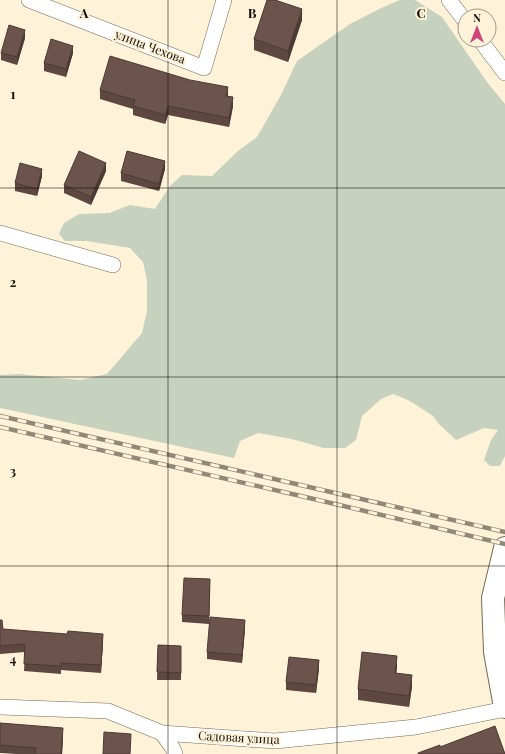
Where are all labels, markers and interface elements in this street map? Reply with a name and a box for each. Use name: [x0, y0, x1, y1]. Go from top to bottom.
text: A: [79, 4, 89, 21]
text: B: [248, 4, 257, 21]
text: C: [416, 4, 426, 21]
north arrow: [457, 8, 497, 48]
text: N: [473, 10, 481, 25]
street label: улица Чехова: [112, 25, 188, 67]
text: 1: [11, 85, 16, 102]
text: 2: [10, 273, 17, 290]
text: 3: [10, 462, 16, 479]
text: 4: [10, 650, 17, 667]
street label: Садовая улица: [198, 727, 280, 747]

